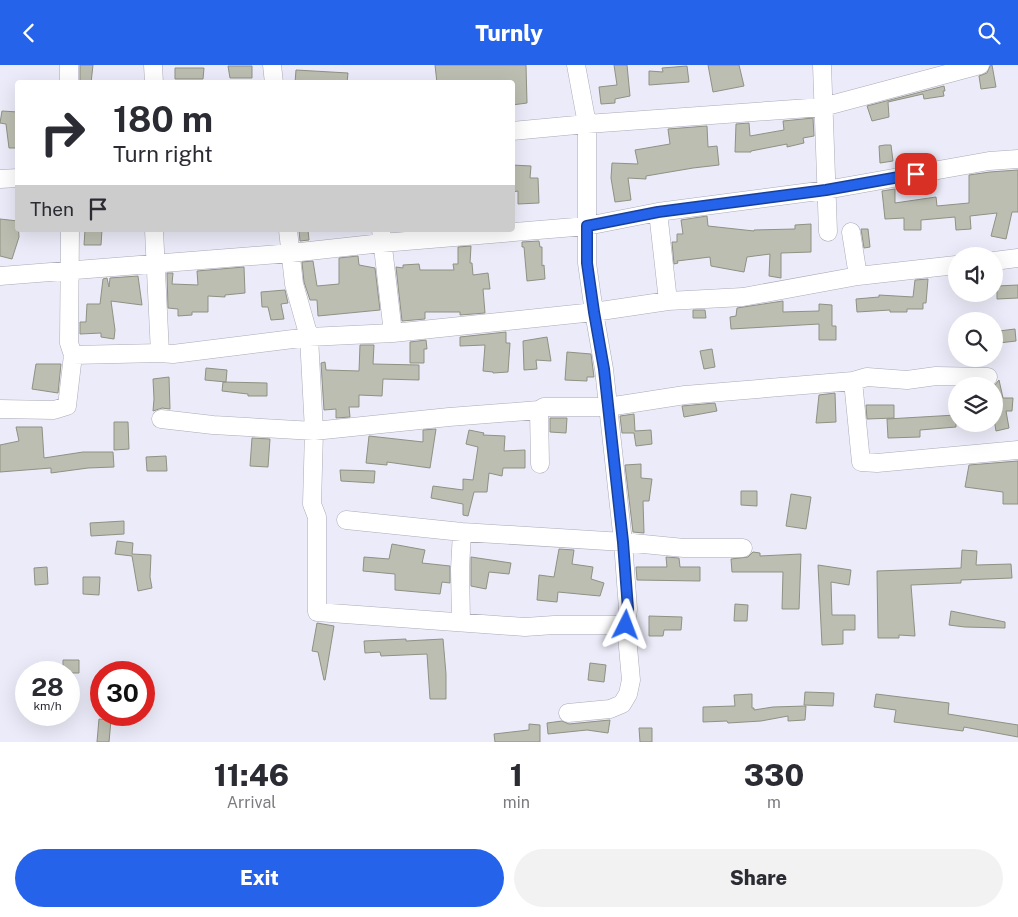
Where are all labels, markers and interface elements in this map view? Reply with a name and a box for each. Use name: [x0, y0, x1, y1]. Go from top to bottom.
icon: back: [15, 19, 43, 47]
icon: search: [975, 19, 1003, 47]
text: Turnly: [475, 20, 543, 46]
text: 180 m: [113, 99, 213, 140]
icon: right: [30, 100, 95, 165]
text: Turn right: [113, 141, 213, 167]
pin: [895, 153, 937, 195]
icon: arrive: [902, 160, 930, 188]
icon: arrive: [84, 195, 112, 223]
text: Then: [30, 198, 74, 220]
map controls: [948, 247, 1003, 432]
button: sound: [948, 247, 1003, 302]
button: search: [948, 312, 1003, 367]
button: layers: [948, 377, 1003, 432]
position arrow: [599, 598, 651, 650]
speed limit sign: 30: [90, 661, 155, 726]
text: 28: [31, 672, 64, 702]
text: km/h: [33, 699, 62, 713]
text: 11:46: [214, 757, 289, 793]
text: 1: [510, 757, 523, 793]
text: 330: [744, 757, 804, 793]
text: Arrival: [227, 793, 276, 812]
text: min: [503, 793, 530, 812]
text: m: [767, 793, 781, 812]
button: Exit: [15, 849, 504, 907]
button: Share: [514, 849, 1003, 907]

